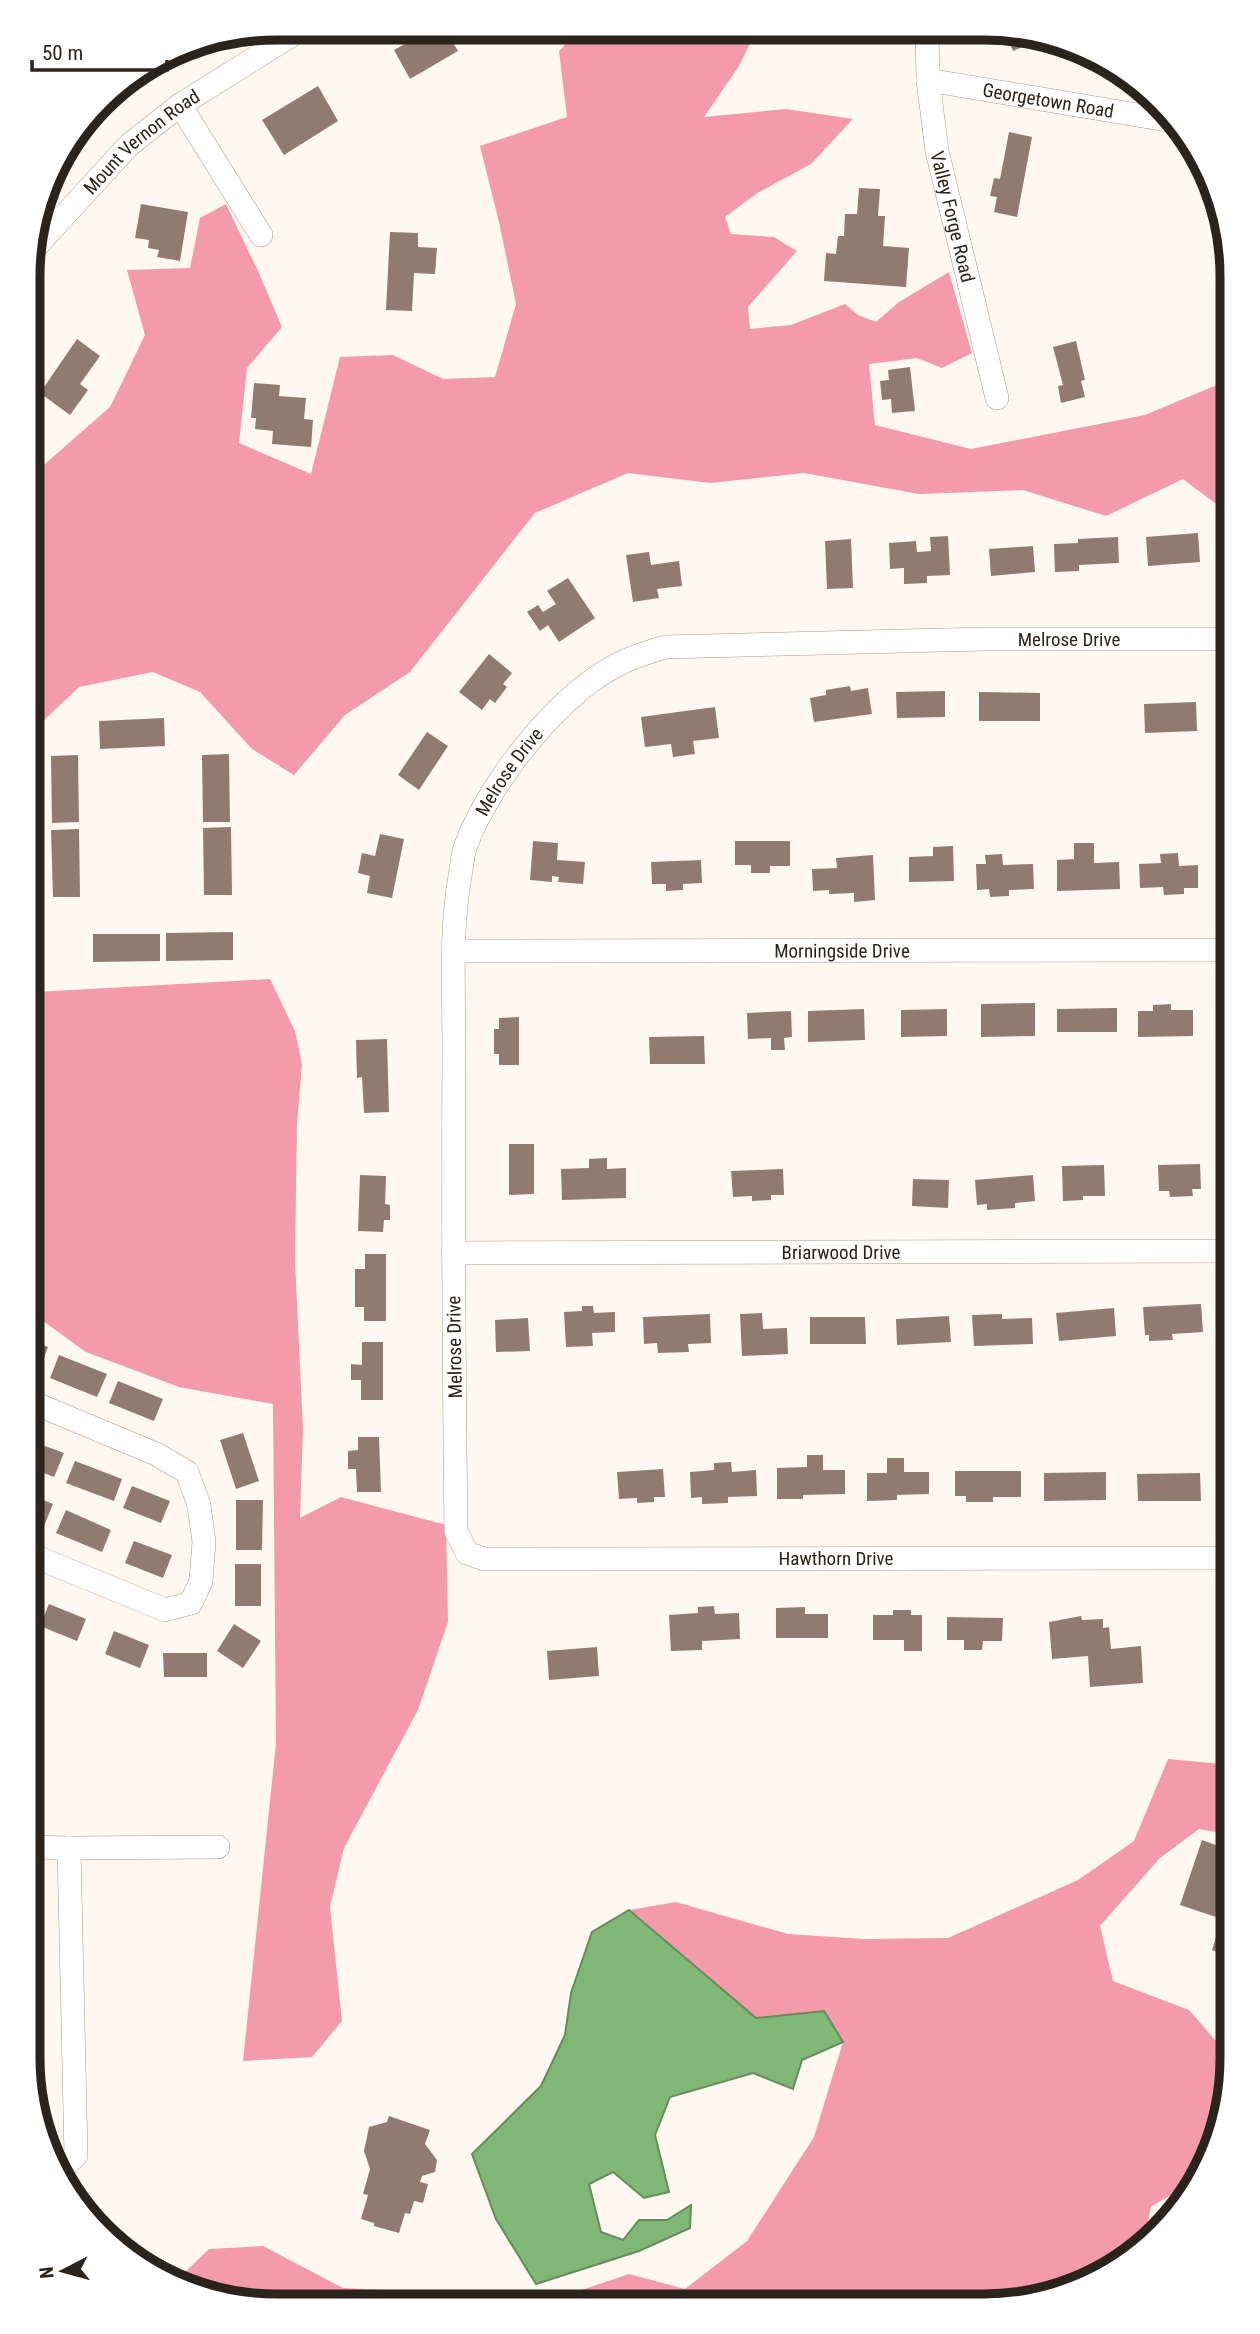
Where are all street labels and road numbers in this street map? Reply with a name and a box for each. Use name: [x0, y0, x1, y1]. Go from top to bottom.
street label: Georgetown Road: [981, 78, 1116, 123]
street label: Mount Vernon Road: [79, 85, 204, 199]
street label: Valley Forge Road: [925, 149, 979, 285]
street label: Melrose Drive: [1018, 628, 1120, 651]
street label: Melrose Drive: [470, 723, 548, 820]
street label: Morningside Drive: [774, 939, 910, 963]
street label: Briarwood Drive: [782, 1241, 901, 1264]
street label: Melrose Drive: [442, 1295, 467, 1398]
street label: Hawthorn Drive: [779, 1547, 894, 1570]

